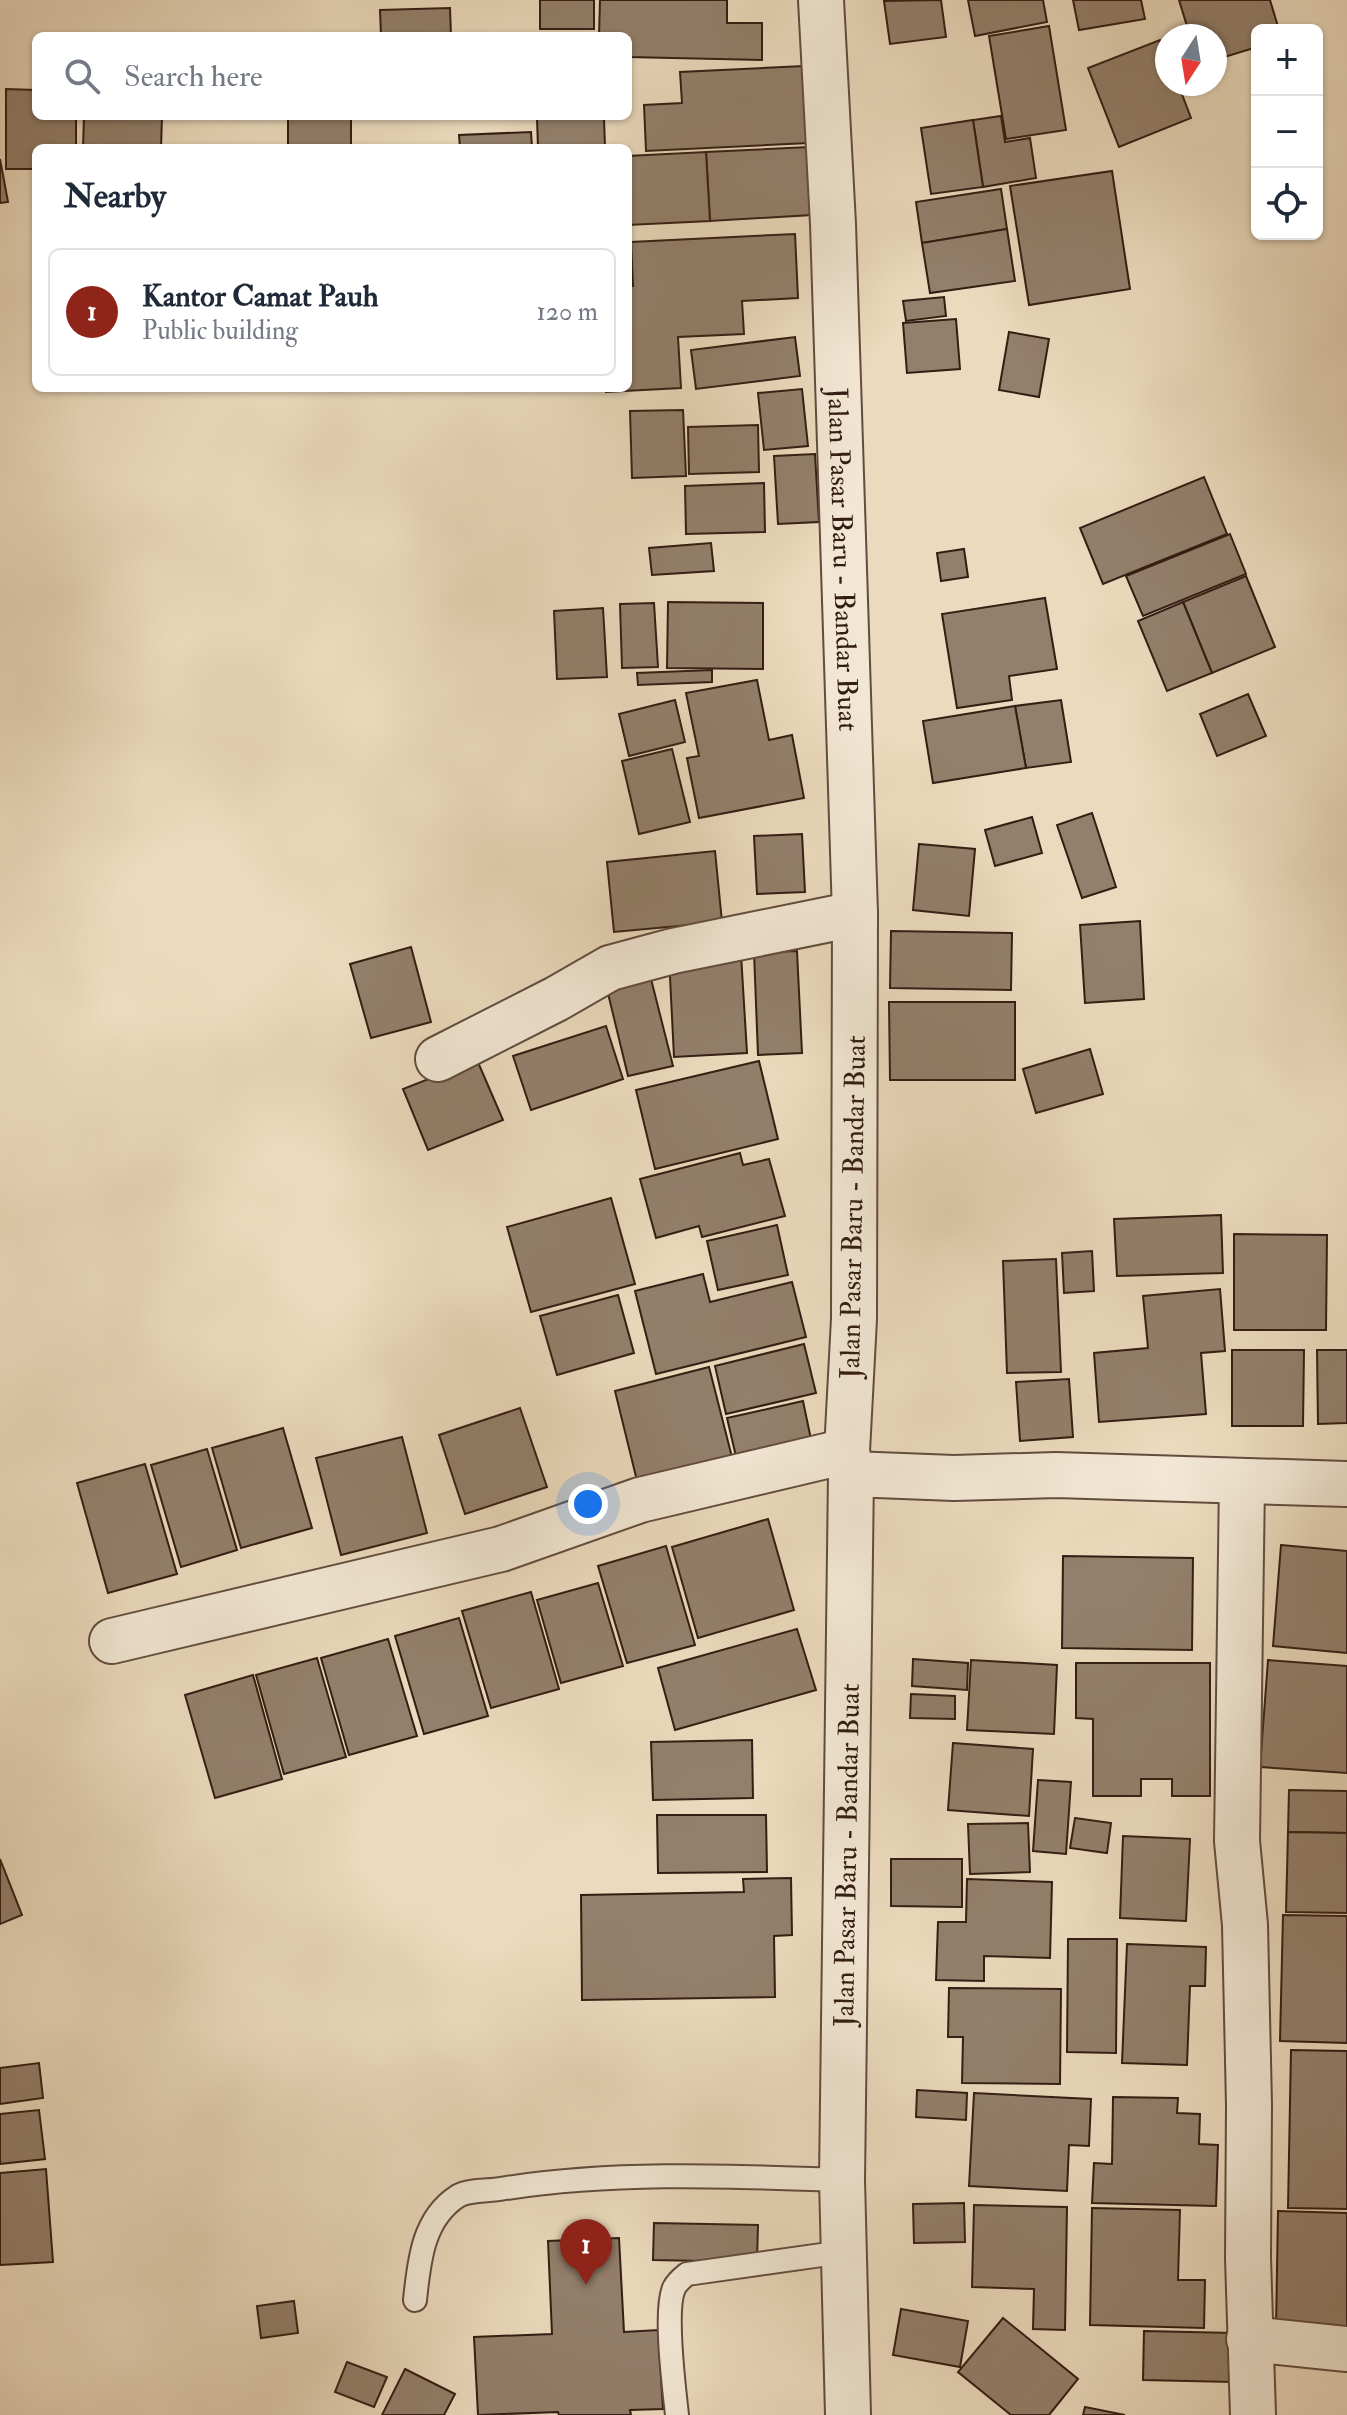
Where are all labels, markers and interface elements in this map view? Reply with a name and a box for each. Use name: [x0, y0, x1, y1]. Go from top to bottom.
north arrow: [1155, 24, 1227, 96]
map controls: [1251, 24, 1323, 240]
button: +: [1251, 24, 1323, 96]
search box: [32, 32, 632, 120]
icon: search: [60, 54, 104, 98]
text: Search here: [124, 58, 263, 95]
button: −: [1251, 96, 1323, 168]
button: locate: [1251, 168, 1323, 240]
text: Nearby: [64, 175, 166, 218]
text: Kantor Camat Pauh: [142, 278, 378, 315]
text: 1: [87, 296, 97, 328]
text: 120 m: [537, 296, 598, 328]
text: Public building: [142, 315, 298, 347]
street label: Jalan Pasar Baru - Bandar Buat: [819, 386, 865, 732]
street label: Jalan Pasar Baru - Bandar Buat: [833, 1035, 874, 1380]
your location: [568, 1484, 608, 1524]
street label: Jalan Pasar Baru - Bandar Buat: [827, 1683, 868, 2028]
pin: 1: [560, 2219, 612, 2285]

